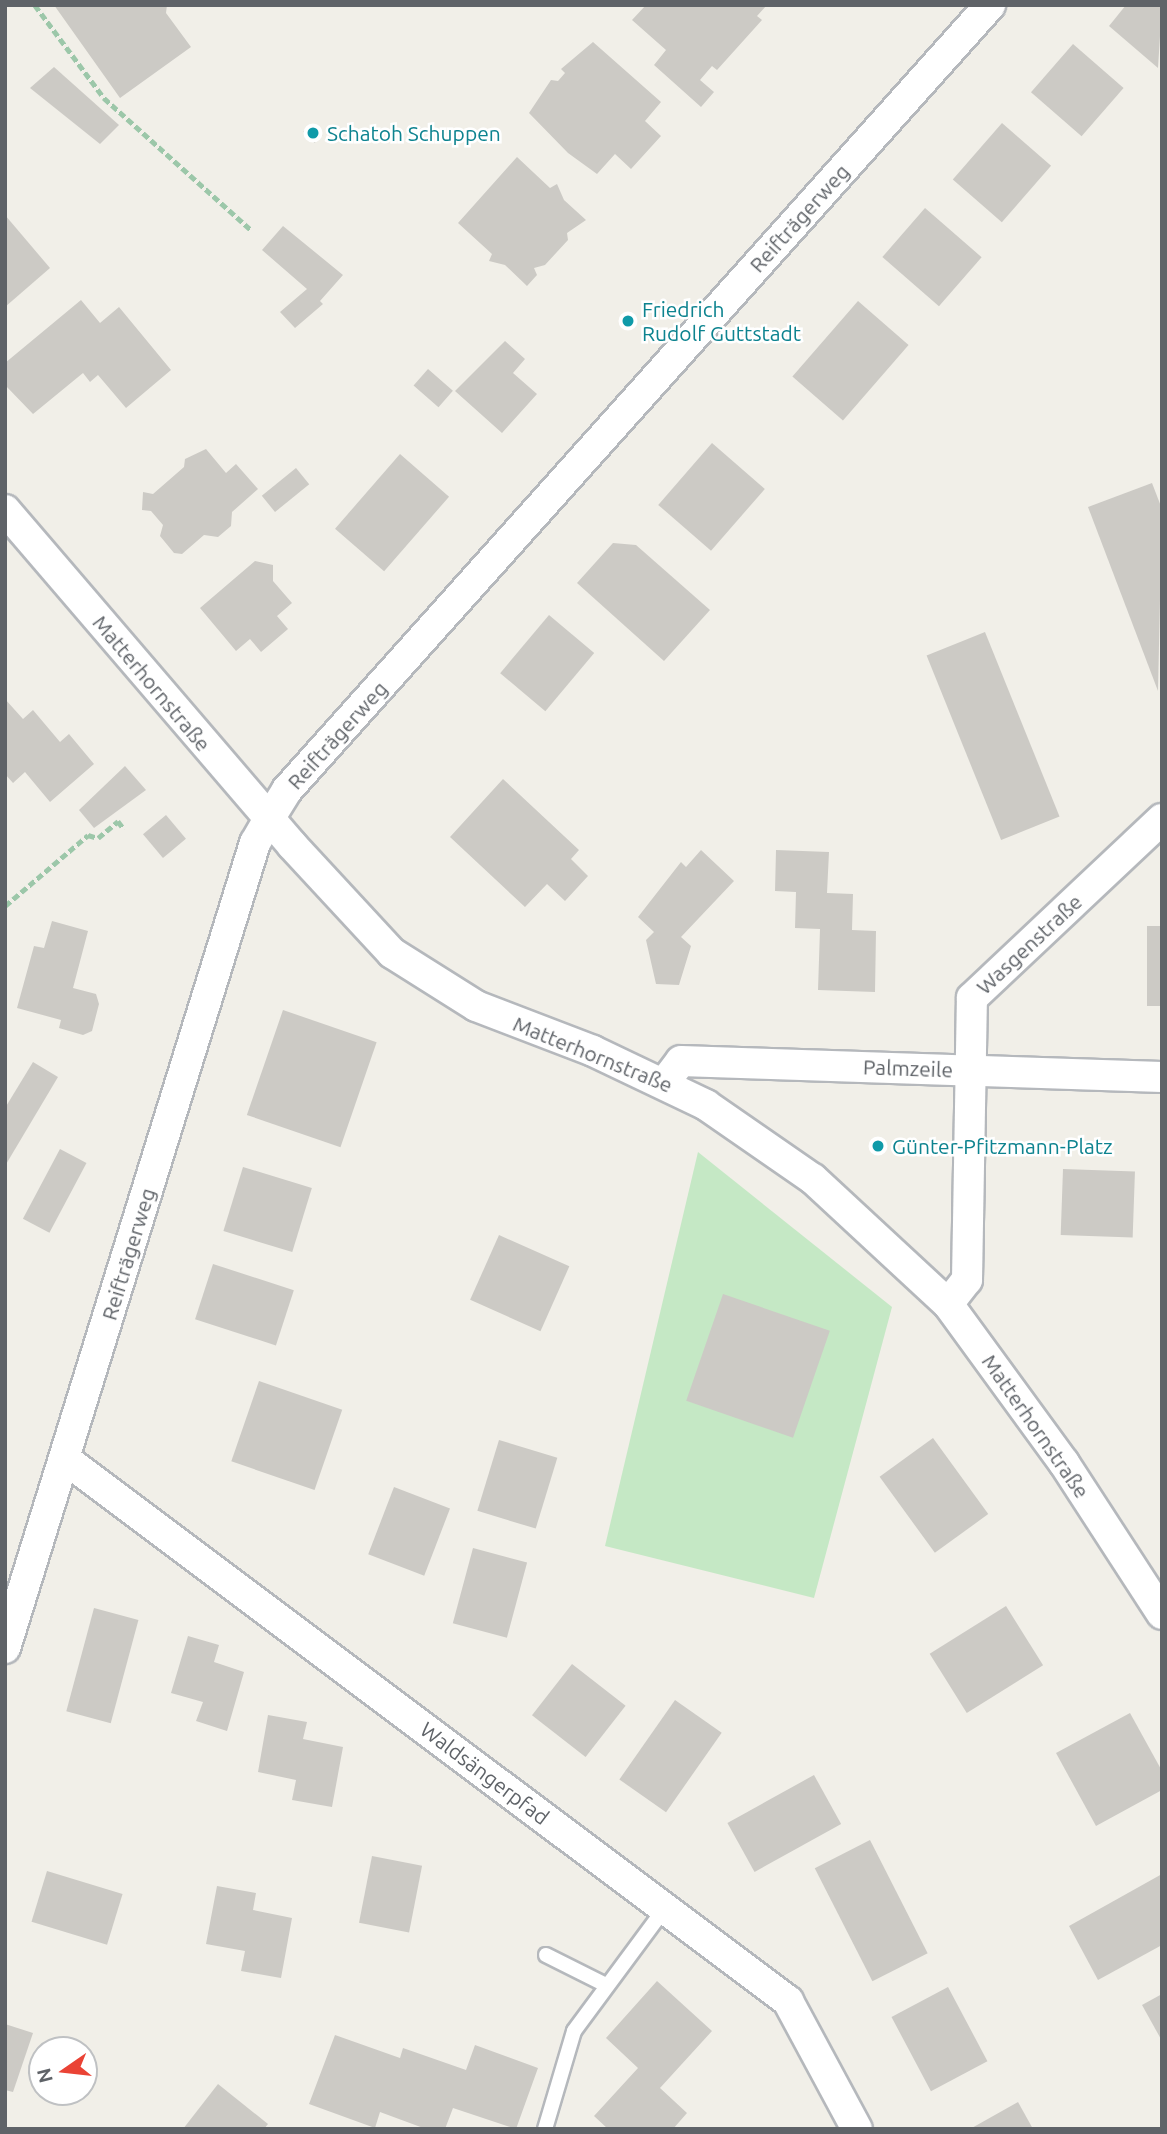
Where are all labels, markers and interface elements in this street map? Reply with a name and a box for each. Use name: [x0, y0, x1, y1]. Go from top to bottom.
place label: Schatoh Schuppen: [327, 120, 501, 146]
marker: Schatoh Schuppen: [305, 125, 321, 141]
street label: Reifträgerweg: [744, 159, 854, 277]
place label: Friedrich Rudolf Guttstadt: [642, 296, 801, 346]
marker: Friedrich Rudolf Guttstadt: [620, 313, 636, 329]
street label: Matterhornstraße: [88, 610, 216, 756]
street label: Reifträgerweg: [282, 676, 392, 794]
street label: Wasgenstraße: [971, 889, 1087, 999]
street label: Matterhornstraße: [510, 1011, 676, 1097]
street label: Palmzeile: [863, 1054, 953, 1082]
place label: Günter-Pfitzmann-Platz: [892, 1133, 1113, 1159]
marker: Günter-Pfitzmann-Platz: [870, 1138, 886, 1154]
street label: Reifträgerweg: [96, 1185, 160, 1323]
street label: Matterhornstraße: [977, 1349, 1095, 1503]
street label: Waldsängerpfad: [416, 1716, 554, 1830]
north arrow: [28, 2036, 98, 2106]
text: N: [32, 2066, 57, 2085]

